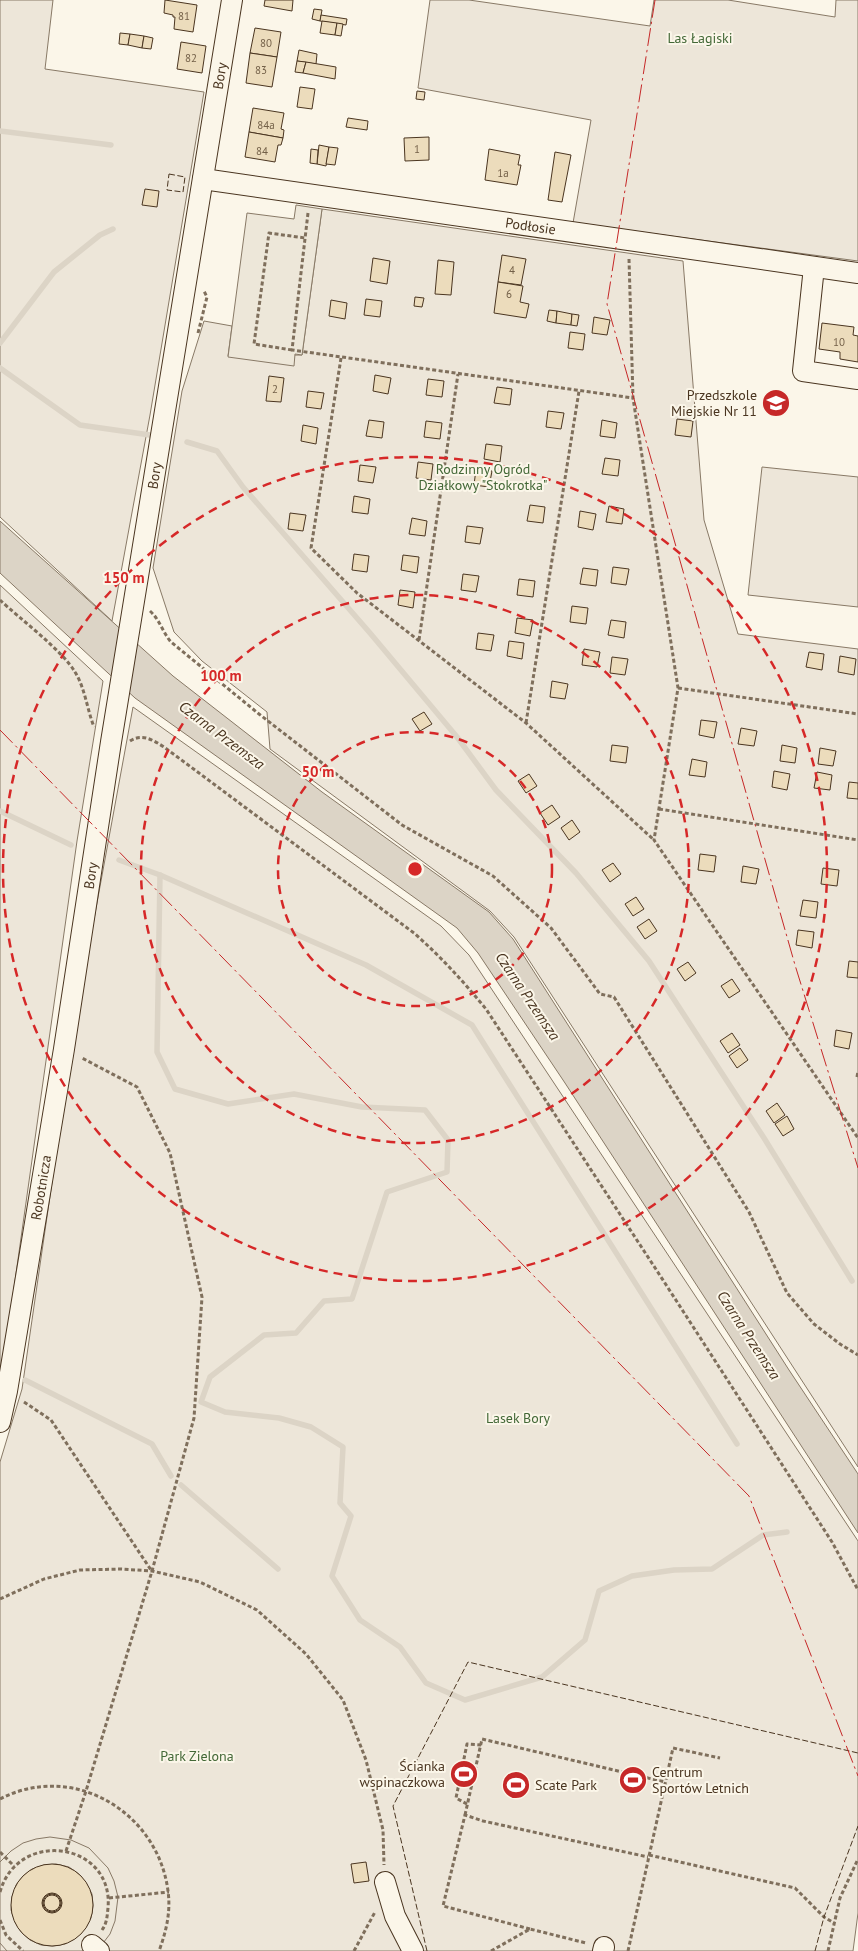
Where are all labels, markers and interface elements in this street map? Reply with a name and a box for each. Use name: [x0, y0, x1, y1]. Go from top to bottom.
house number: 81: [178, 9, 190, 23]
park label: Las Łagiski: [667, 29, 733, 47]
house number: 80: [260, 36, 272, 50]
house number: 82: [185, 51, 197, 65]
street label: Bory: [209, 61, 231, 91]
house number: 83: [255, 63, 267, 77]
house number: 84a: [257, 118, 275, 132]
house number: 1: [414, 142, 420, 156]
house number: 84: [256, 144, 268, 158]
house number: 1a: [497, 166, 509, 180]
street label: Podłosie: [504, 214, 557, 239]
house number: 4: [509, 263, 515, 277]
house number: 6: [506, 287, 512, 301]
house number: 10: [833, 335, 845, 349]
house number: 2: [272, 382, 278, 396]
place label: Przedszkole Miejskie Nr 11: [671, 386, 757, 420]
school or university icon: Przedszkole Miejskie Nr 11: [761, 388, 791, 418]
street label: Bory: [143, 460, 166, 490]
park label: Rodzinny Ogród Działkowy "Stokrotka": [418, 460, 548, 494]
text: 150 m: [103, 568, 145, 587]
text: 100 m: [200, 666, 242, 685]
water label: Czarna Przemsza: [175, 697, 269, 774]
text: 50 m: [302, 762, 334, 781]
street label: Bory: [80, 860, 102, 890]
centre of rings: [406, 860, 424, 878]
water label: Czarna Przemsza: [491, 948, 565, 1044]
street label: Robotnicza: [27, 1154, 55, 1222]
water label: Czarna Przemsza: [713, 1287, 785, 1384]
park label: Lasek Bory: [486, 1409, 550, 1427]
park label: Park Zielona: [160, 1747, 234, 1765]
place label: Ścianka wspinaczkowa: [359, 1757, 445, 1791]
sports icon: Ścianka wspinaczkowa: [449, 1759, 479, 1789]
place label: Centrum Sportów Letnich: [652, 1763, 749, 1797]
sports icon: Centrum Sportów Letnich: [618, 1765, 648, 1795]
sports icon: Scate Park: [501, 1770, 531, 1800]
place label: Scate Park: [535, 1776, 597, 1794]

